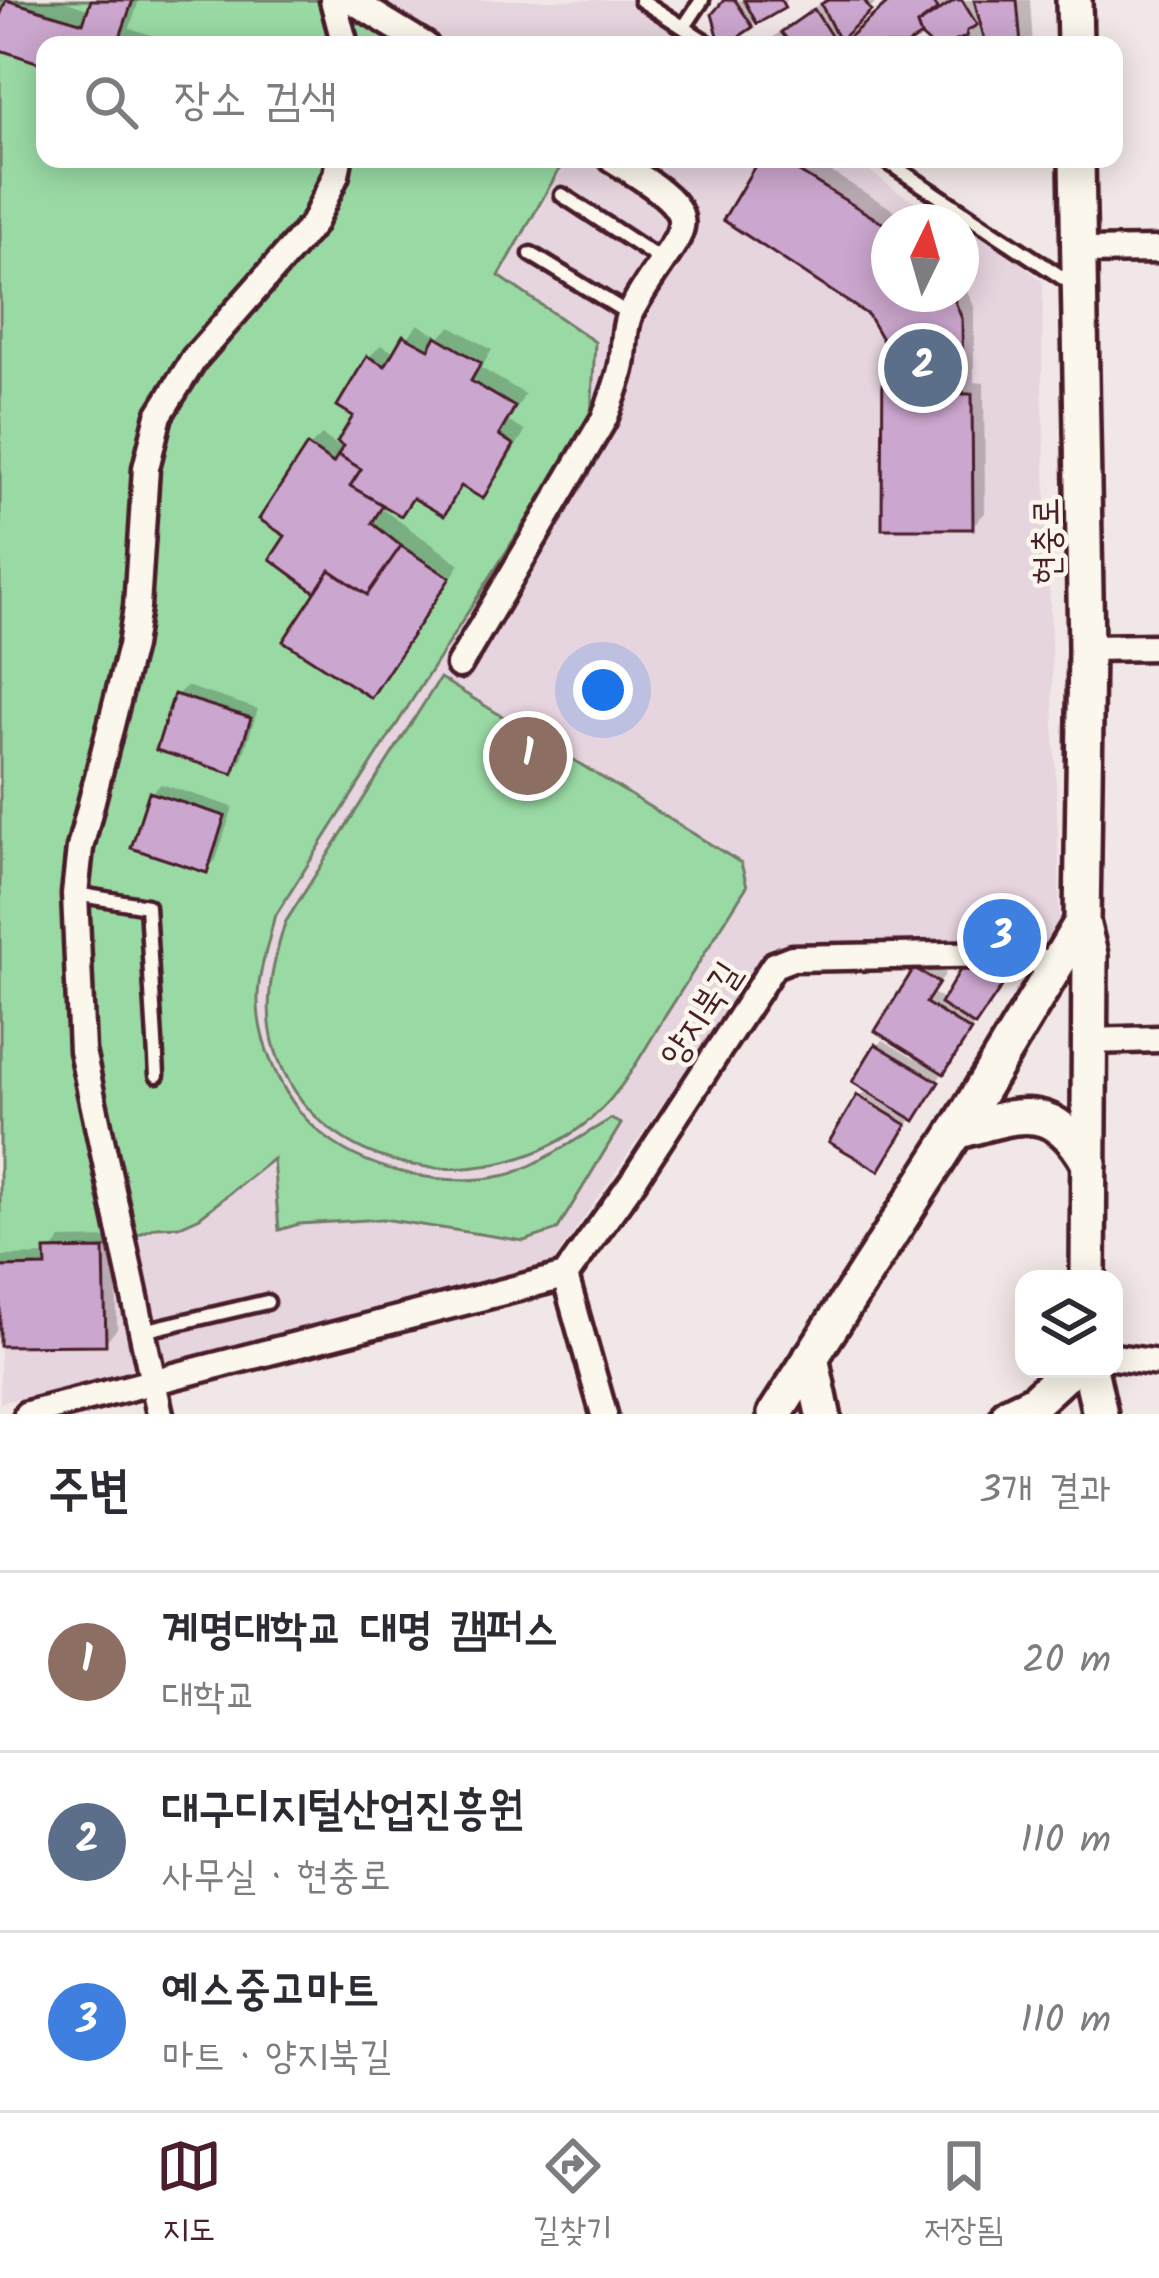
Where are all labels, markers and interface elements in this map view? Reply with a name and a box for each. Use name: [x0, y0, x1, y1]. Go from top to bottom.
search box: [36, 36, 1123, 168]
text: 장소 검색: [174, 66, 337, 138]
icon: search: [78, 69, 144, 135]
north arrow: [871, 204, 979, 312]
pin: 2: [884, 323, 962, 413]
street label: 현충로: [1019, 497, 1078, 585]
your location: [573, 660, 633, 720]
pin: 1: [489, 711, 567, 801]
pin: 3: [963, 893, 1041, 983]
street label: 양지북길: [646, 951, 757, 1079]
map controls: [1015, 1270, 1123, 1378]
button: layers: [1015, 1270, 1123, 1378]
text: 주변: [48, 1452, 130, 1533]
text: 3개 결과: [979, 1461, 1111, 1523]
text: 계명대학교 대명 캠퍼스: [162, 1595, 559, 1667]
text: 1: [81, 1631, 93, 1693]
text: 20 m: [1022, 1631, 1111, 1693]
text: 대학교: [162, 1667, 256, 1729]
text: 대구디지털산업진흥원: [162, 1775, 524, 1847]
text: 2: [76, 1811, 98, 1873]
text: 110 m: [1020, 1811, 1111, 1873]
text: 사무실 · 현충로: [162, 1847, 391, 1909]
text: 예스중고마트: [162, 1955, 379, 2027]
text: 3: [76, 1991, 98, 2053]
text: 110 m: [1020, 1991, 1111, 2053]
text: 마트 · 양지북길: [162, 2027, 391, 2089]
tab: 지도: [156, 2133, 222, 2258]
tab: 길찾기: [533, 2133, 613, 2258]
tab: 저장됨: [924, 2133, 1003, 2258]

